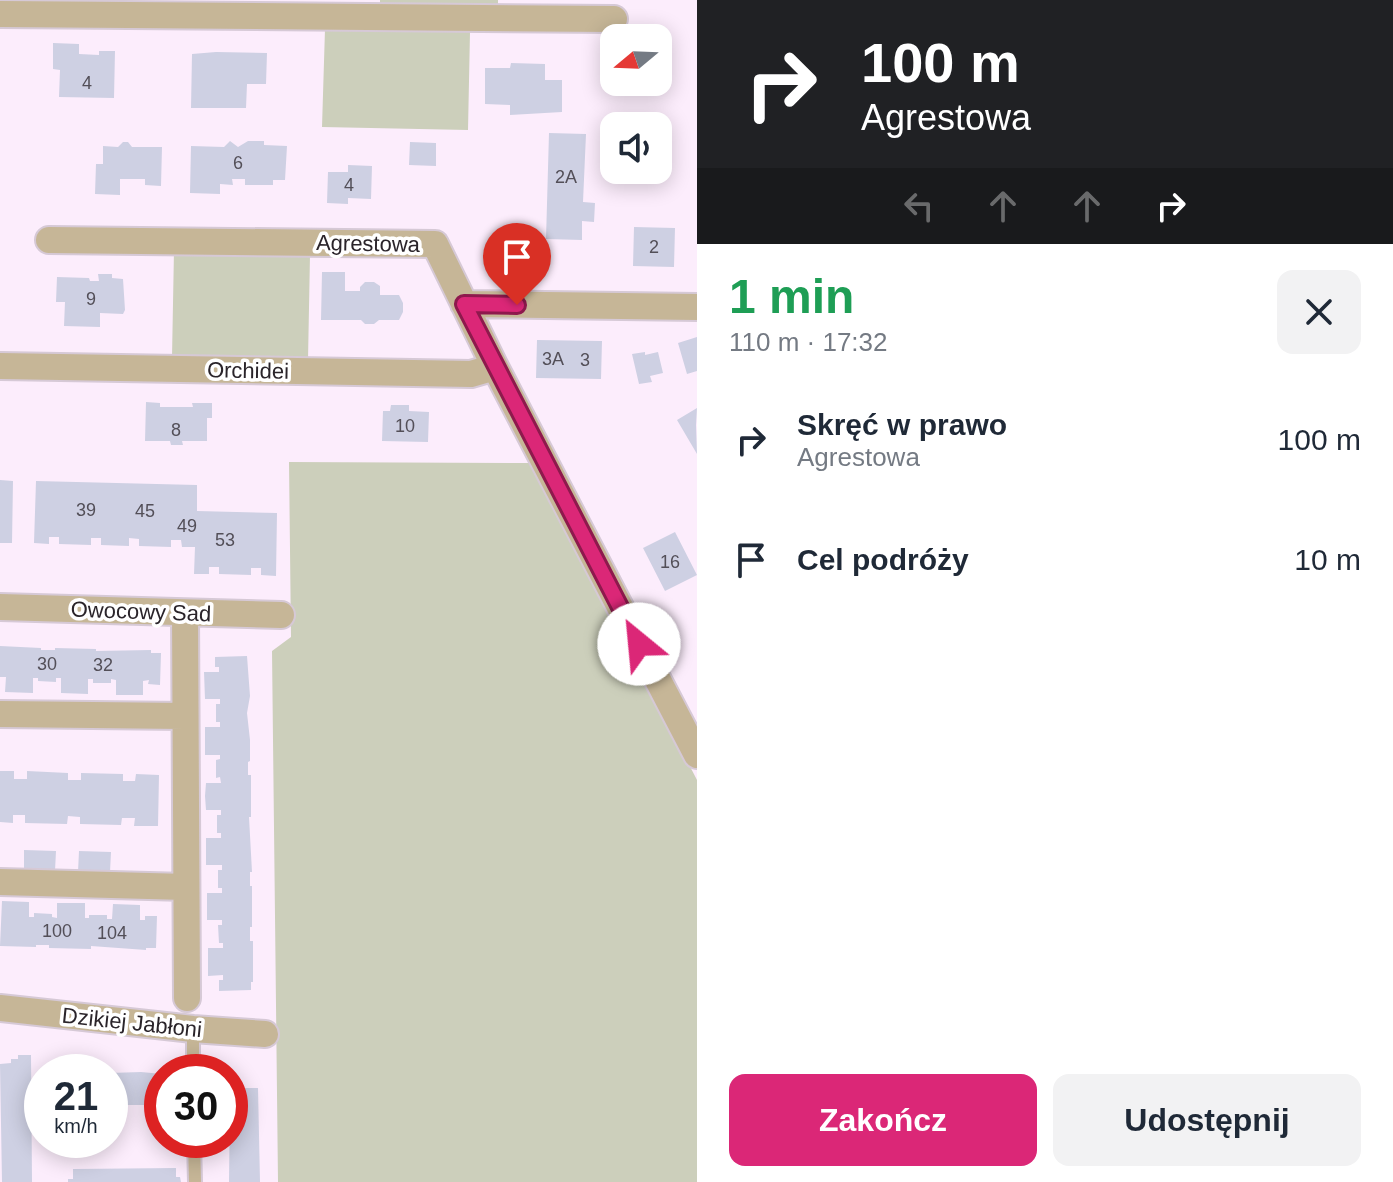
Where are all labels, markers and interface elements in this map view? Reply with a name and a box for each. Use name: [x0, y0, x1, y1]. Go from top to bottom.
north arrow: [600, 24, 672, 96]
map controls: [600, 24, 672, 184]
text: 100 m: [861, 31, 1020, 94]
icon: right: [729, 32, 833, 136]
house number: 4: [82, 73, 92, 93]
text: Agrestowa: [861, 97, 1031, 138]
button: sound: [600, 112, 672, 184]
house number: 6: [233, 153, 243, 173]
house number: 2A: [555, 167, 577, 187]
house number: 4: [344, 175, 354, 195]
icon: left: [897, 184, 941, 228]
icon: ahead: [981, 184, 1025, 228]
icon: ahead: [1065, 184, 1109, 228]
icon: right: [1149, 184, 1193, 228]
pin: [483, 223, 551, 305]
street label: Agrestowa: [316, 230, 421, 257]
icon: arrive: [495, 235, 539, 279]
house number: 2: [649, 237, 659, 257]
text: 1 min: [729, 270, 854, 323]
button: close: [1277, 270, 1361, 354]
house number: 9: [86, 289, 96, 309]
text: 110 m · 17:32: [729, 327, 888, 357]
house number: 3A: [542, 349, 564, 369]
house number: 3: [580, 350, 590, 370]
street label: Orchidei: [207, 357, 289, 384]
text: Skręć w prawo: [797, 408, 1007, 441]
house number: 10: [395, 416, 415, 436]
icon: right: [729, 418, 773, 462]
house number: 8: [171, 420, 181, 440]
text: 100 m: [1278, 423, 1361, 456]
text: Agrestowa: [797, 442, 920, 472]
house number: 39: [76, 500, 96, 520]
house number: 45: [135, 501, 155, 521]
house number: 49: [177, 516, 197, 536]
house number: 53: [215, 530, 235, 550]
icon: arrive: [729, 538, 773, 582]
text: Cel podróży: [797, 543, 969, 576]
text: 10 m: [1294, 543, 1361, 576]
house number: 16: [660, 552, 680, 572]
street label: Owocowy Sad: [70, 597, 212, 626]
position arrow: [597, 602, 681, 686]
house number: 30: [37, 654, 57, 674]
house number: 32: [93, 655, 113, 675]
house number: 100: [42, 921, 72, 941]
house number: 104: [97, 923, 127, 943]
street label: Dzikiej Jabłoni: [61, 1003, 203, 1042]
speed limit sign: 30: [144, 1054, 248, 1158]
text: 21: [54, 1074, 98, 1118]
button: Zakończ: [729, 1074, 1037, 1166]
button: Udostępnij: [1053, 1074, 1361, 1166]
text: km/h: [54, 1115, 98, 1137]

